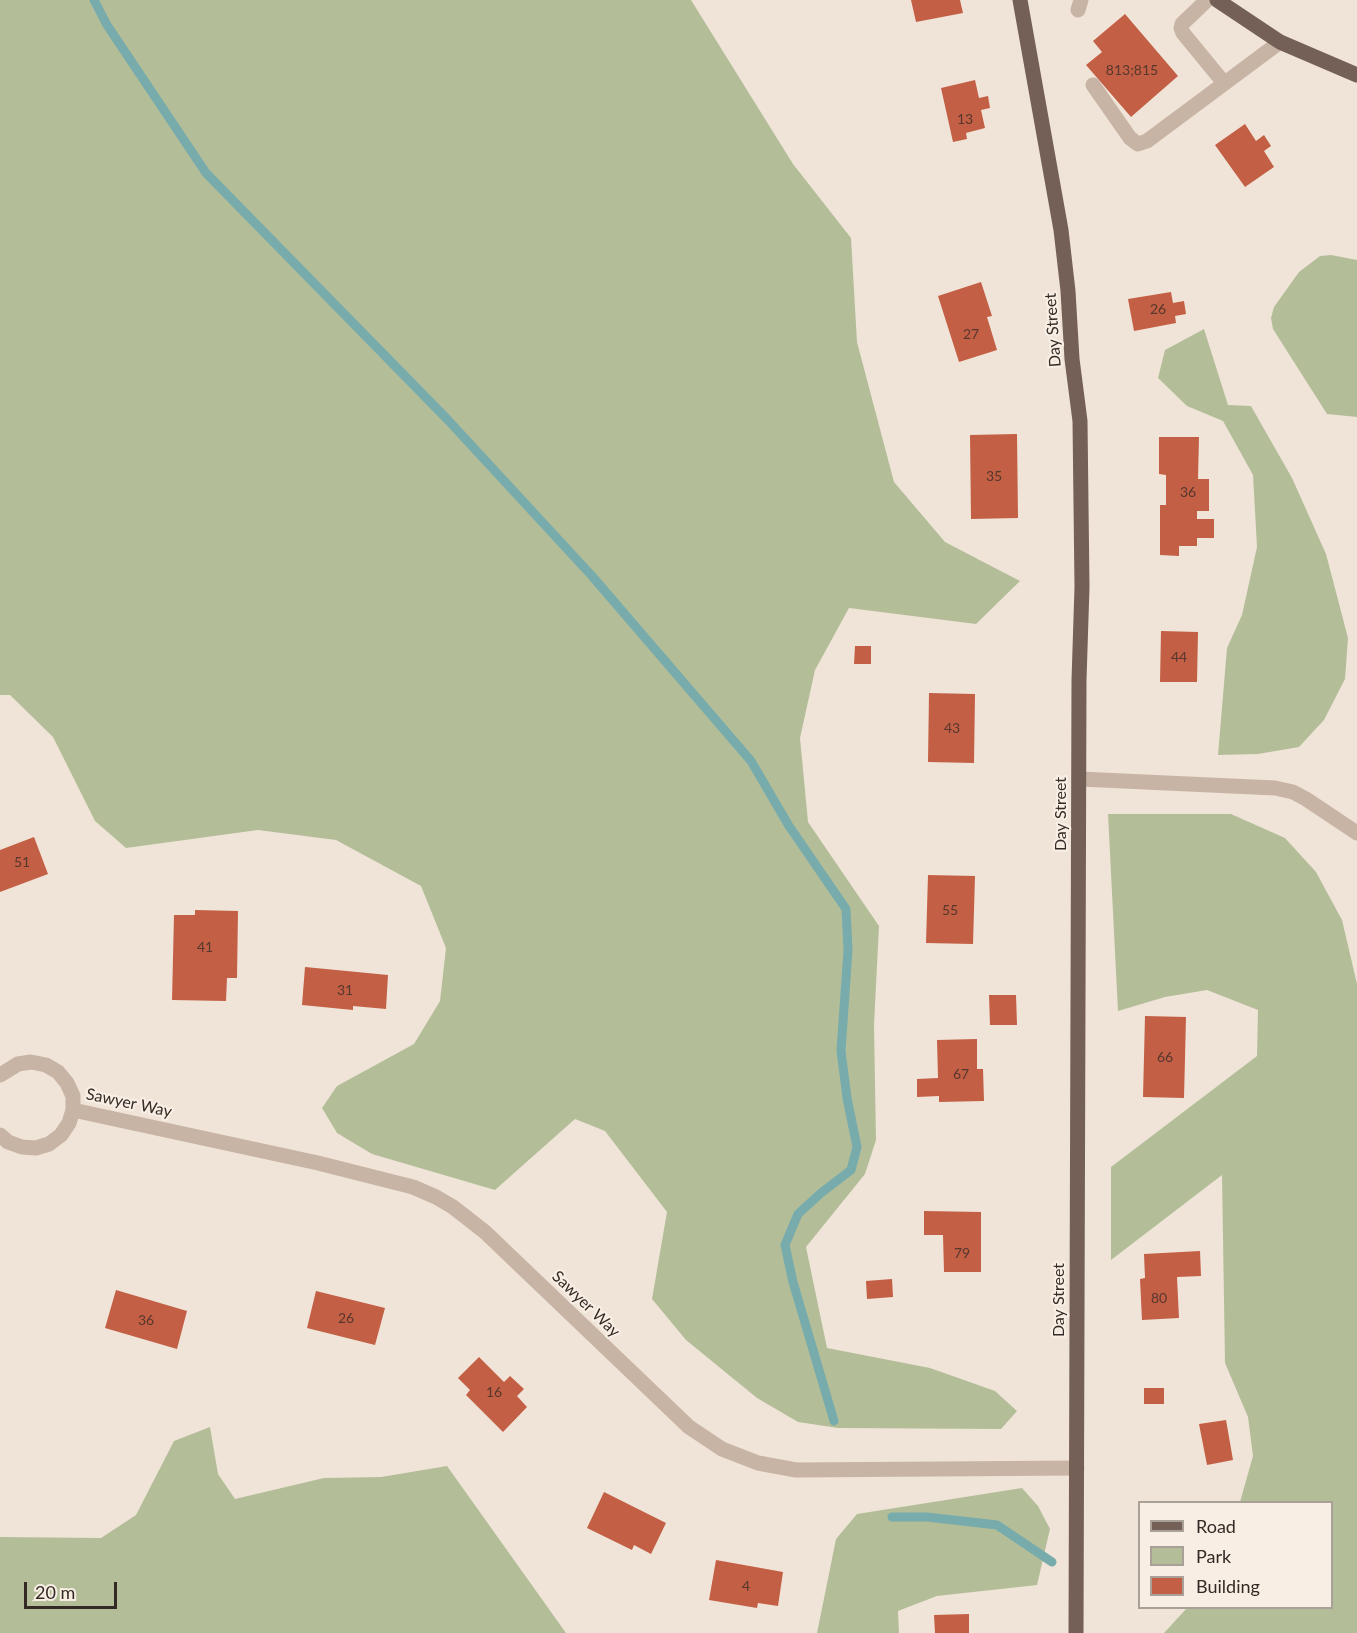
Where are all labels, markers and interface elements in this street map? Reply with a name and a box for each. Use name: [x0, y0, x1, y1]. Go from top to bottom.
house number: 813;815: [1106, 62, 1158, 78]
house number: 13: [957, 111, 973, 127]
street label: Day Street: [1041, 292, 1065, 368]
house number: 26: [1150, 301, 1166, 317]
house number: 27: [963, 326, 979, 342]
house number: 35: [986, 468, 1002, 484]
house number: 36: [1180, 484, 1196, 500]
house number: 44: [1171, 649, 1187, 665]
house number: 43: [944, 720, 960, 736]
street label: Day Street: [1051, 777, 1071, 851]
house number: 51: [14, 854, 30, 870]
house number: 55: [942, 902, 958, 918]
house number: 41: [197, 939, 213, 955]
house number: 31: [337, 982, 353, 998]
house number: 66: [1157, 1049, 1173, 1065]
house number: 67: [953, 1066, 969, 1082]
street label: Sawyer Way: [84, 1085, 174, 1121]
house number: 79: [954, 1245, 970, 1261]
street label: Day Street: [1049, 1263, 1069, 1337]
street label: Sawyer Way: [548, 1267, 624, 1341]
house number: 80: [1151, 1290, 1167, 1306]
house number: 26: [338, 1310, 354, 1326]
house number: 36: [138, 1312, 154, 1328]
house number: 16: [486, 1384, 502, 1400]
legend: [1138, 1501, 1333, 1609]
text: Road: [1196, 1515, 1236, 1537]
text: Park: [1196, 1545, 1231, 1567]
scale bar: [27, 1570, 120, 1608]
text: Building: [1196, 1575, 1260, 1597]
house number: 4: [742, 1578, 750, 1594]
text: 20 m: [35, 1581, 75, 1603]

